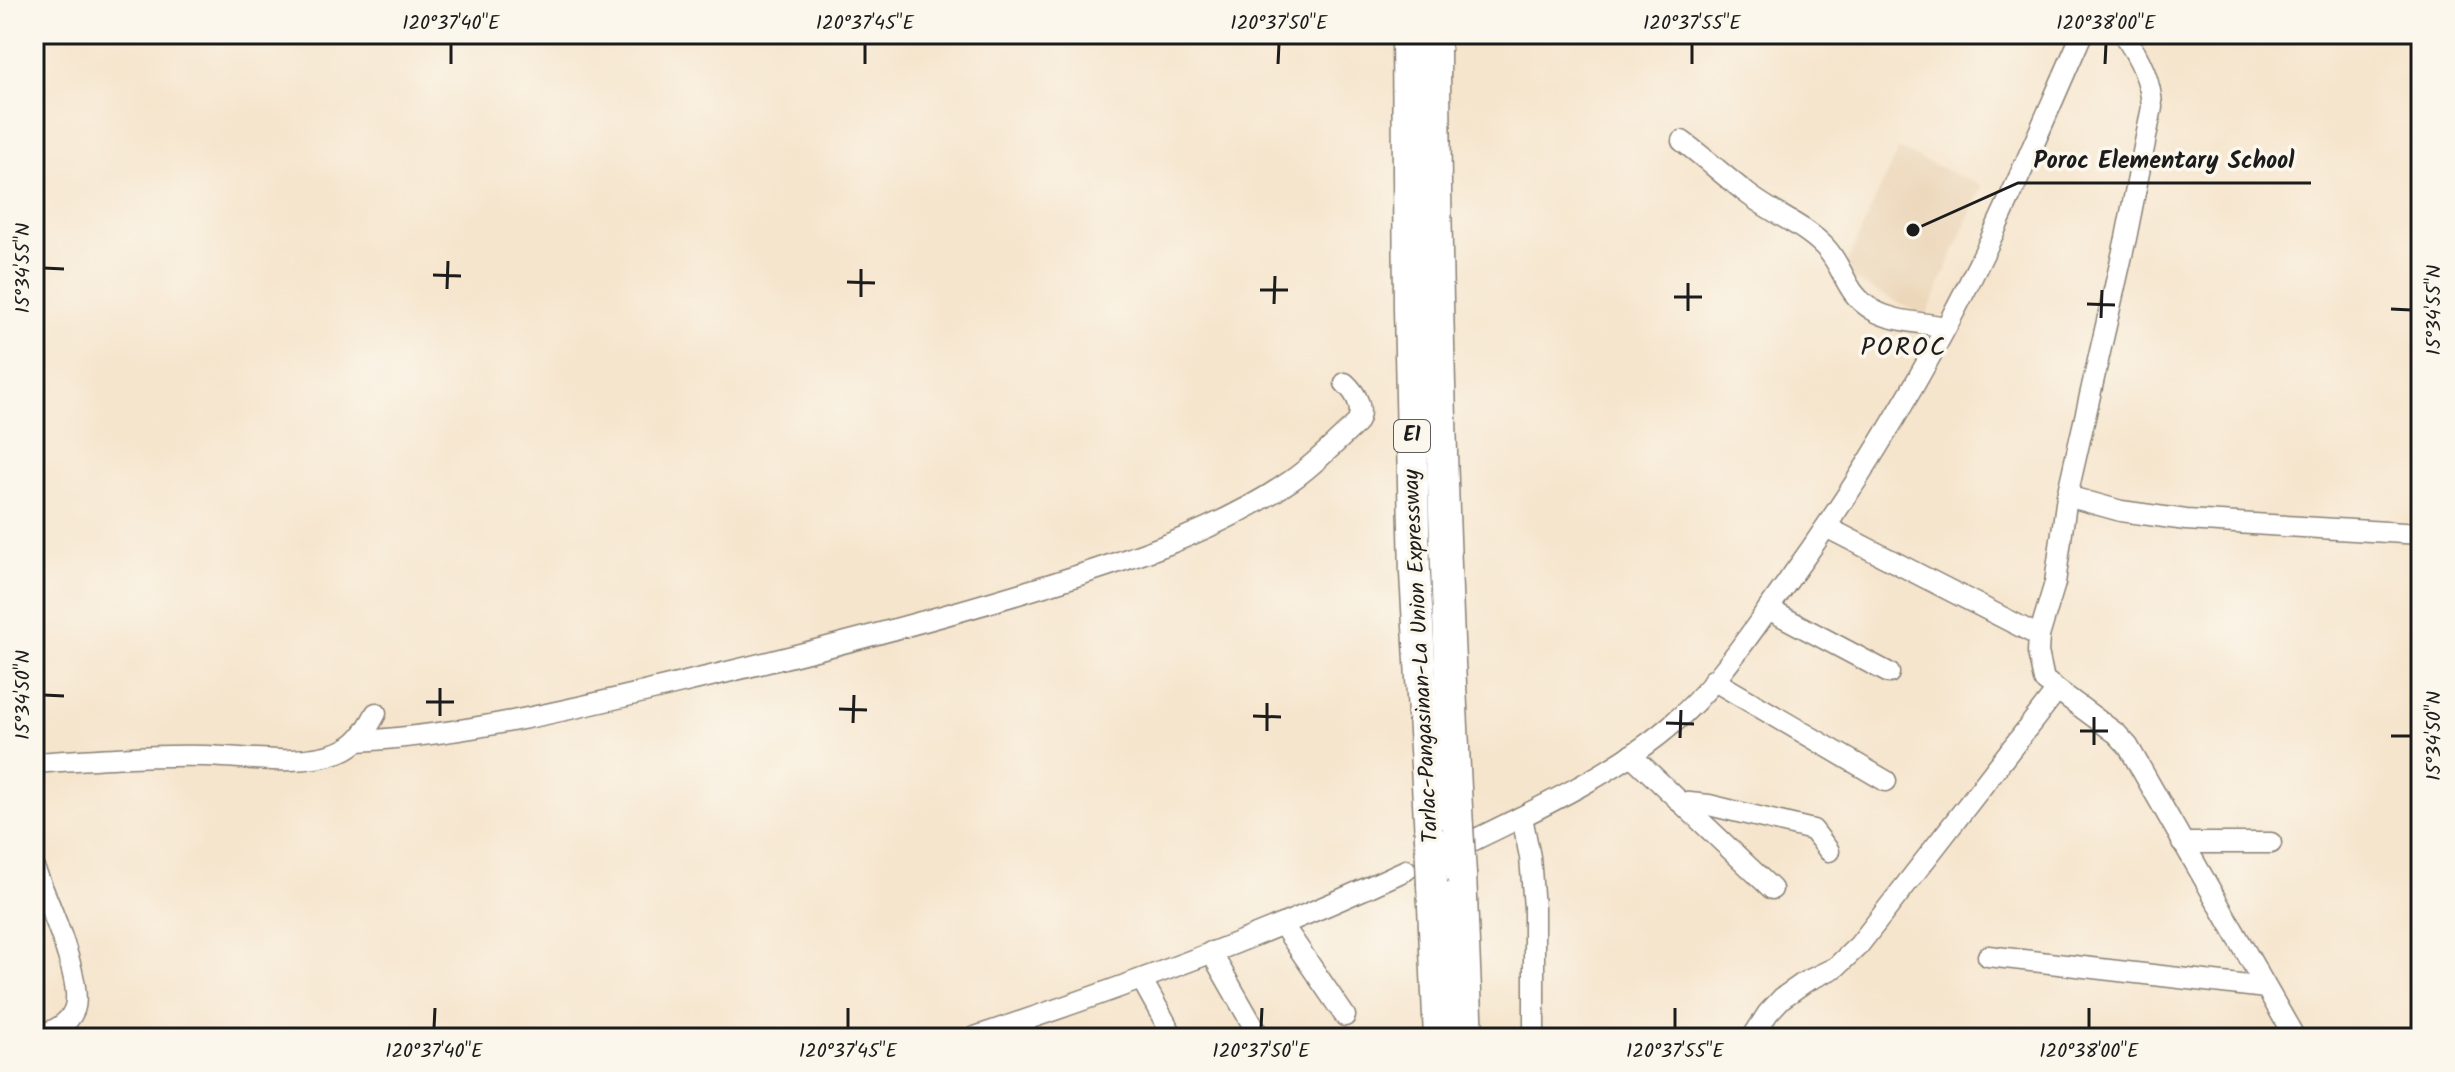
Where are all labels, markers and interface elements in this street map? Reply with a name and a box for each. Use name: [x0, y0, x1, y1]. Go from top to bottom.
text: 120°37'40"E: [402, 8, 501, 40]
text: 120°37'45"E: [816, 8, 915, 40]
text: 120°37'50"E: [1230, 8, 1329, 40]
text: 120°37'55"E: [1643, 8, 1742, 40]
text: 120°38'00"E: [2056, 8, 2157, 40]
callout: Poroc Elementary School: [2018, 135, 2311, 183]
text: Poroc Elementary School: [2034, 142, 2295, 181]
text: 15°34'55"N: [8, 223, 40, 313]
text: 15°34'55"N: [2419, 265, 2451, 355]
district label: POROC: [1861, 327, 1947, 369]
road number: E1: [1394, 420, 1430, 452]
street label: Tarlac-Pangasinan-La Union Expressway: [1395, 468, 1449, 844]
text: 15°34'50"N: [8, 650, 40, 740]
text: 15°34'50"N: [2419, 691, 2451, 781]
text: 120°37'40"E: [385, 1036, 484, 1068]
text: 120°37'45"E: [799, 1036, 898, 1068]
text: 120°37'50"E: [1212, 1036, 1311, 1068]
text: 120°37'55"E: [1626, 1036, 1725, 1068]
text: 120°38'00"E: [2039, 1036, 2140, 1068]

